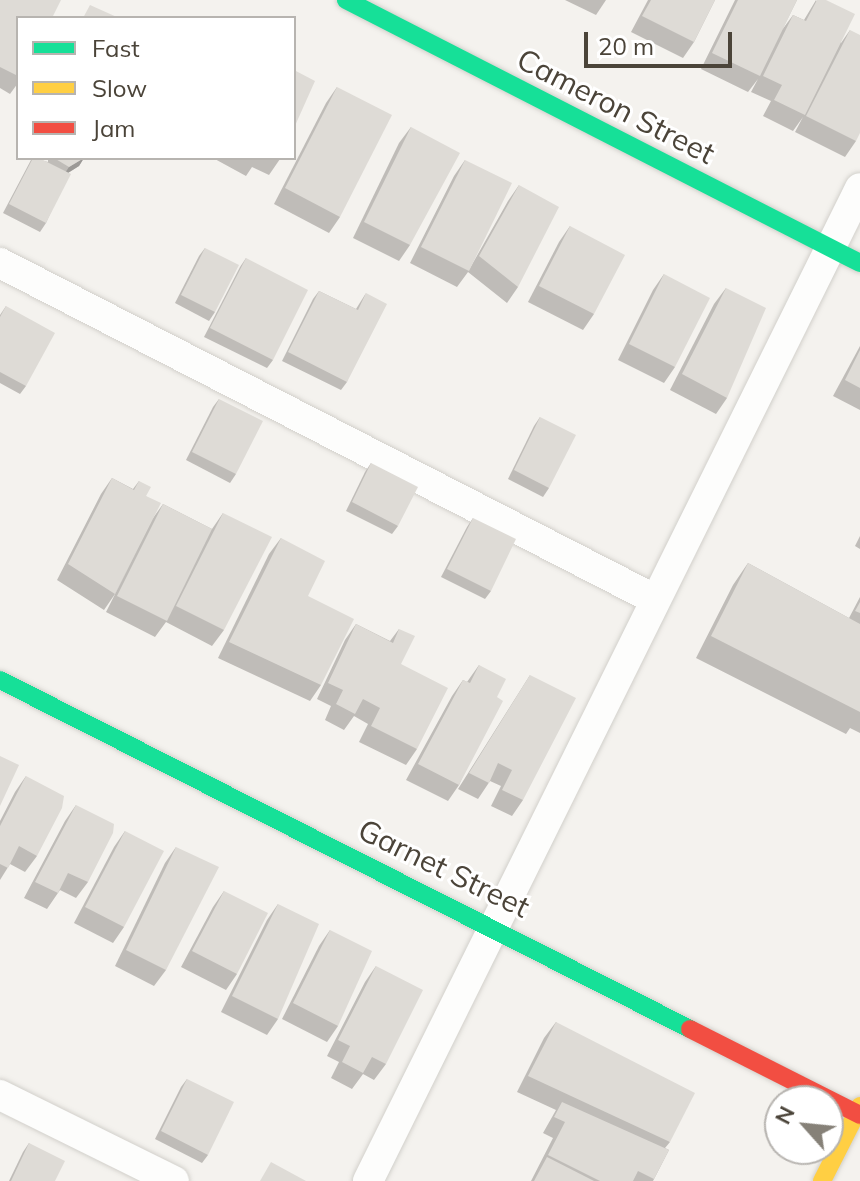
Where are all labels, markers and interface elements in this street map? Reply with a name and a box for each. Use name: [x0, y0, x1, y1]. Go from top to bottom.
legend: [16, 16, 296, 160]
scale bar: [588, 16, 736, 66]
text: 20 m: [598, 31, 654, 61]
text: Fast: [92, 33, 140, 63]
street label: Cameron Street: [511, 41, 721, 171]
text: Slow: [92, 73, 147, 103]
text: Jam: [92, 113, 135, 143]
street label: Garnet Street: [353, 811, 535, 925]
north arrow: [764, 1085, 844, 1165]
text: N: [768, 1101, 801, 1129]

